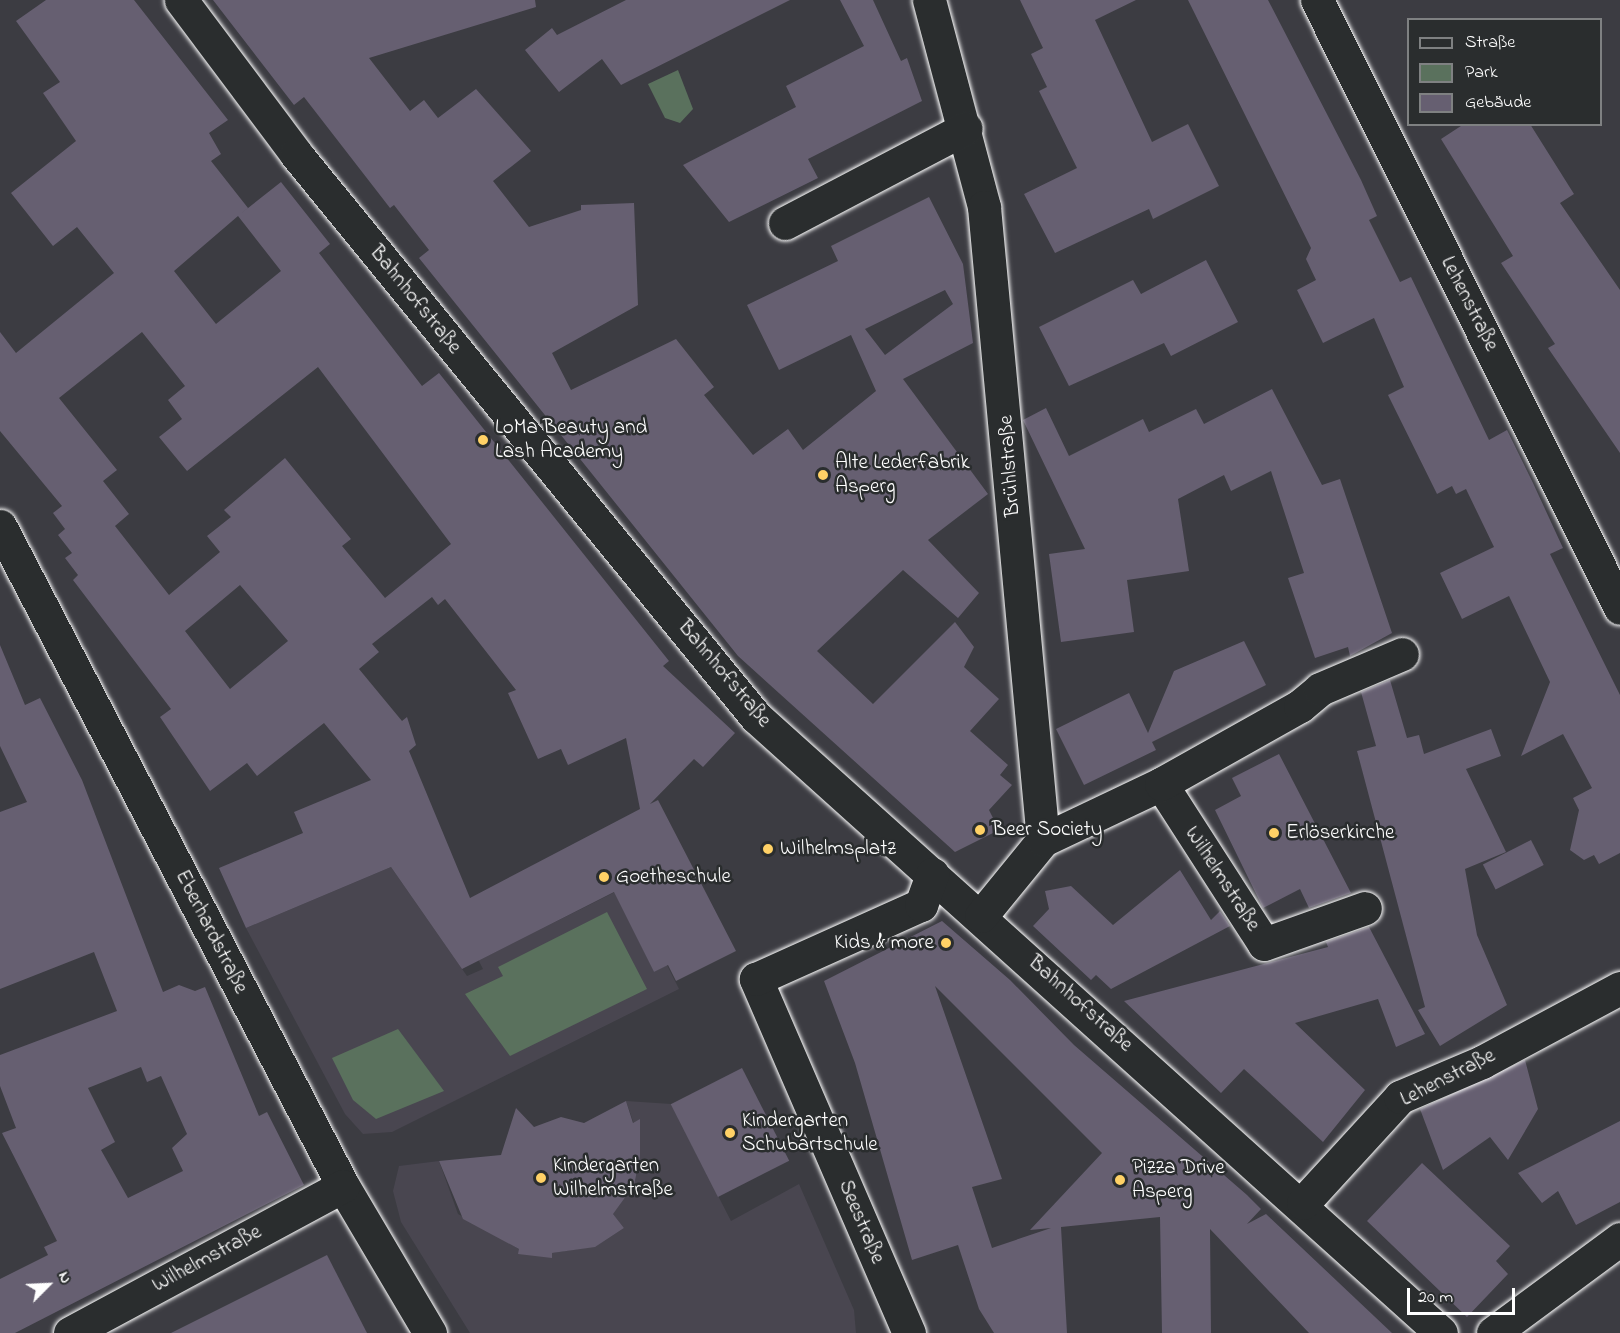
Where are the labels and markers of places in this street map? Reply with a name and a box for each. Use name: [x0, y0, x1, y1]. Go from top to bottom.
place label: LoMa Beauty and Lash Academy: [495, 415, 647, 465]
marker: LoMa Beauty and Lash Academy: [476, 433, 490, 447]
place label: Alte Lederfabrik Asperg: [835, 450, 970, 500]
marker: Alte Lederfabrik Asperg: [816, 468, 830, 482]
place label: Beer Society: [992, 817, 1102, 843]
place label: Erlöserkirche: [1286, 820, 1394, 846]
marker: Beer Society: [973, 823, 987, 837]
marker: Erlöserkirche: [1267, 826, 1281, 840]
place label: Wilhelmsplatz: [780, 836, 896, 862]
marker: Wilhelmsplatz: [761, 842, 775, 856]
place label: Goetheschule: [616, 864, 731, 890]
marker: Goetheschule: [597, 870, 611, 884]
place label: Kids & more: [834, 930, 934, 956]
marker: Kids & more: [939, 936, 953, 950]
place label: Kindergarten Schubartschule: [742, 1108, 878, 1158]
marker: Kindergarten Schubartschule: [723, 1126, 737, 1140]
place label: Kindergarten Wilhelmstraße: [553, 1153, 673, 1203]
place label: Pizza Drive Asperg: [1132, 1155, 1225, 1205]
marker: Kindergarten Wilhelmstraße: [534, 1171, 548, 1185]
marker: Pizza Drive Asperg: [1113, 1173, 1127, 1187]

